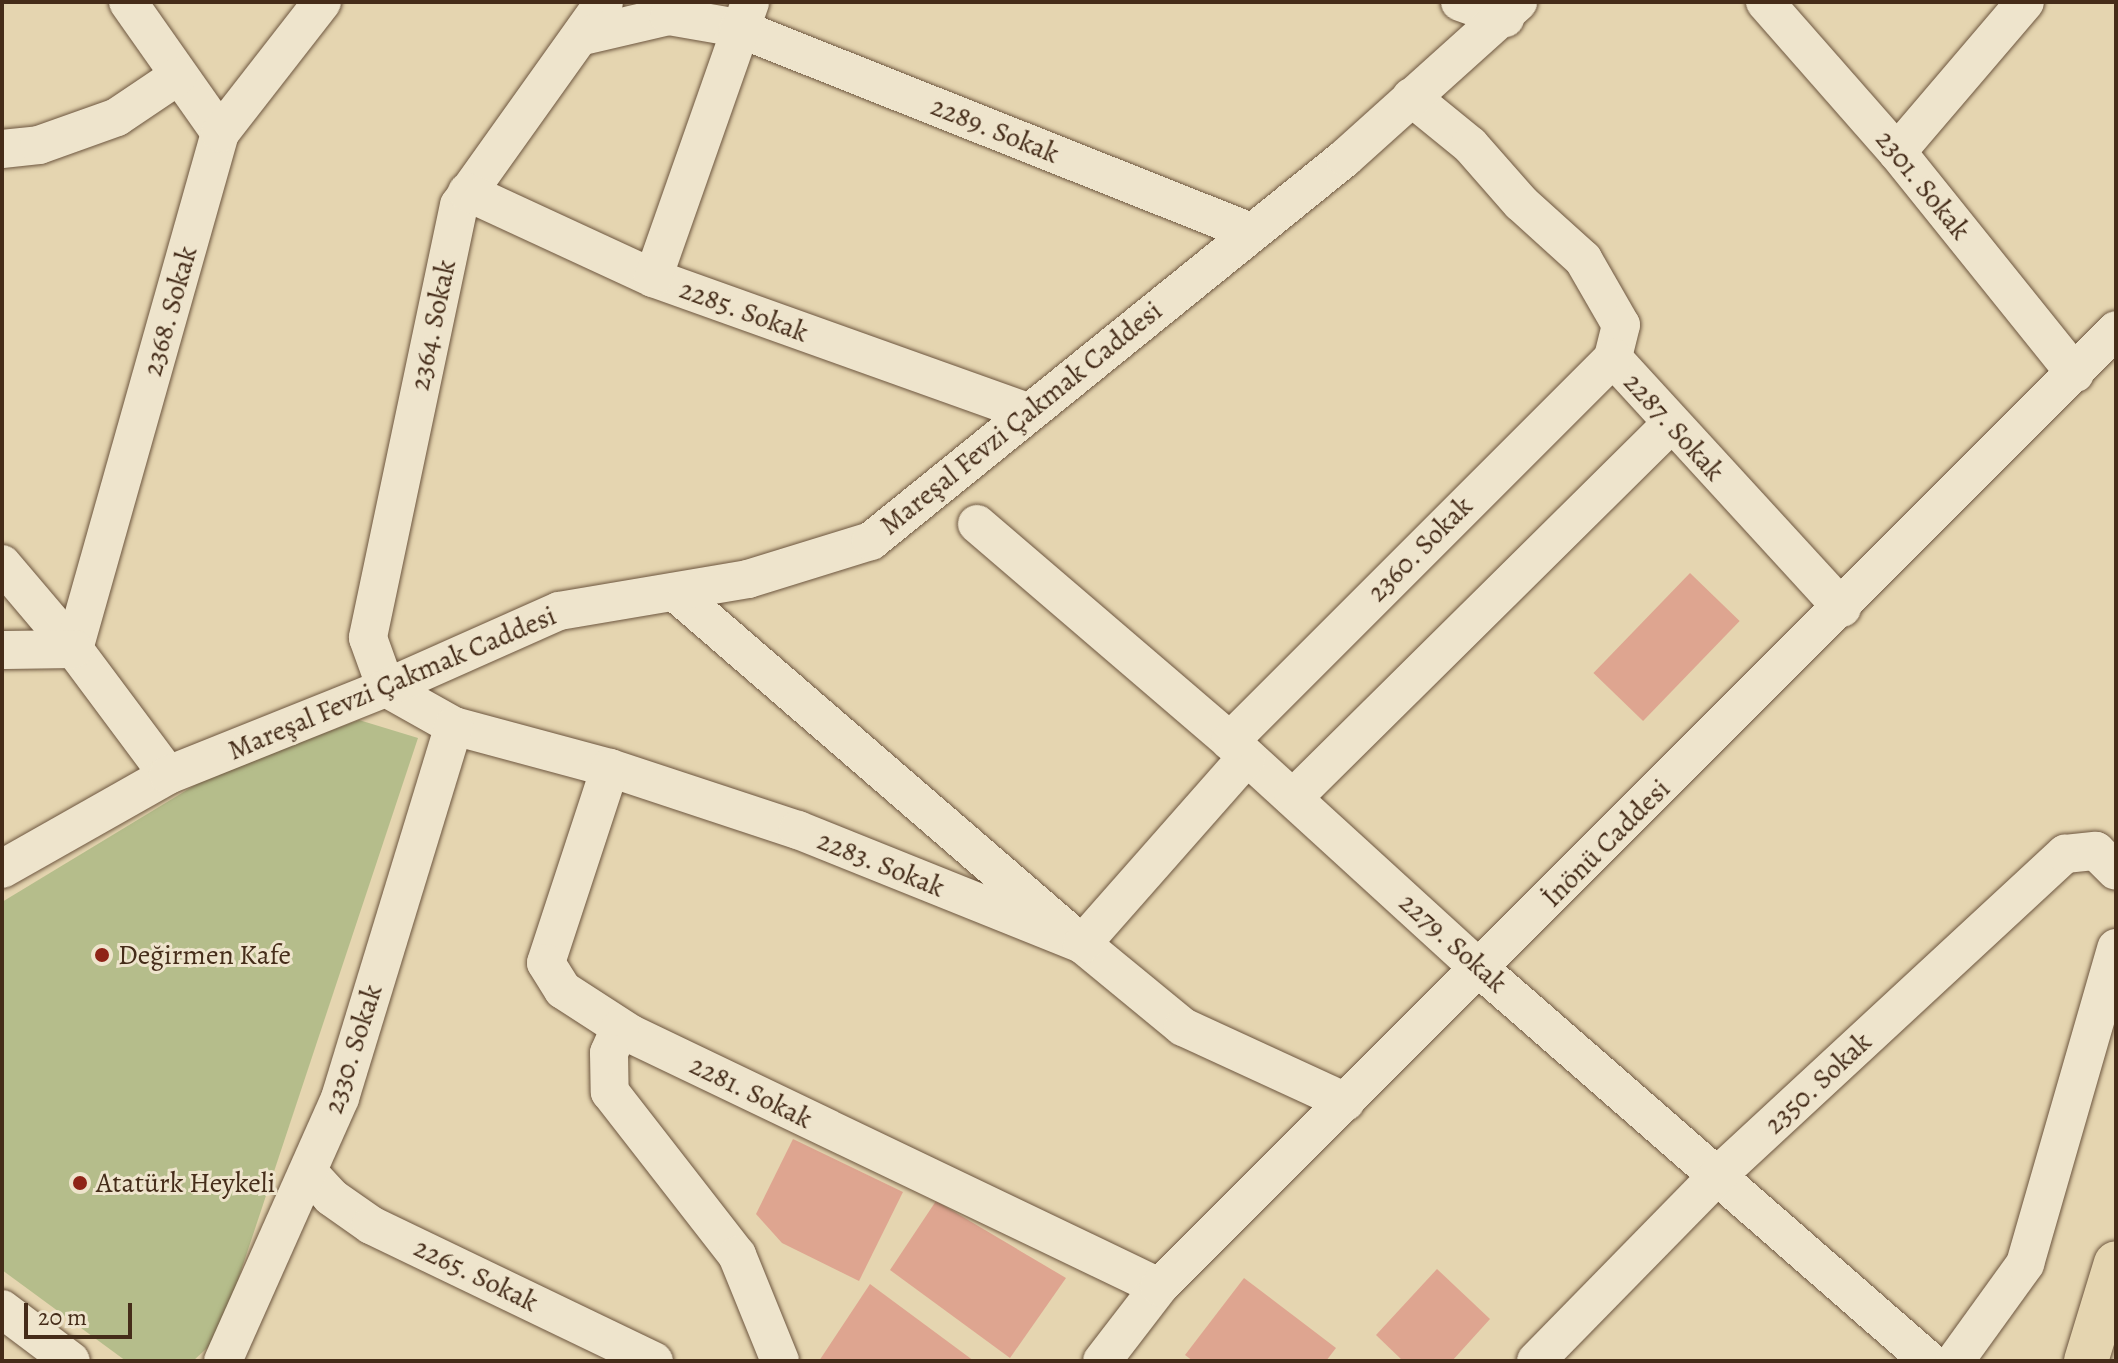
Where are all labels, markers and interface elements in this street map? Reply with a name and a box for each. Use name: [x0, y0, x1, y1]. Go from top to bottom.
street label: 2289. Sokak: [926, 89, 1064, 171]
street label: 2301. Sokak: [1868, 123, 1978, 247]
street label: 2368. Sokak: [135, 242, 205, 380]
street label: 2364. Sokak: [403, 256, 463, 394]
street label: 2285. Sokak: [675, 272, 813, 350]
street label: Mareşal Fevzi Çakmak Caddesi: [873, 294, 1169, 542]
street label: 2287. Sokak: [1616, 366, 1732, 488]
street label: 2360. Sokak: [1360, 489, 1480, 609]
street label: Mareşal Fevzi Çakmak Caddesi: [223, 599, 561, 767]
street label: İnönü Caddesi: [1535, 772, 1677, 914]
street label: 2283. Sokak: [812, 823, 950, 905]
street label: 2279. Sokak: [1392, 886, 1514, 1000]
place label: Değirmen Kafe: [118, 938, 291, 972]
marker: Değirmen Kafe: [93, 946, 111, 964]
street label: 2330. Sokak: [316, 980, 390, 1118]
street label: 2350. Sokak: [1757, 1025, 1879, 1141]
street label: 2281. Sokak: [684, 1048, 818, 1136]
place label: Atatürk Heykeli: [96, 1166, 275, 1200]
marker: Atatürk Heykeli: [71, 1174, 89, 1192]
street label: 2265. Sokak: [408, 1230, 544, 1320]
scale bar: [28, 1287, 136, 1337]
text: 20 m: [38, 1301, 87, 1333]

